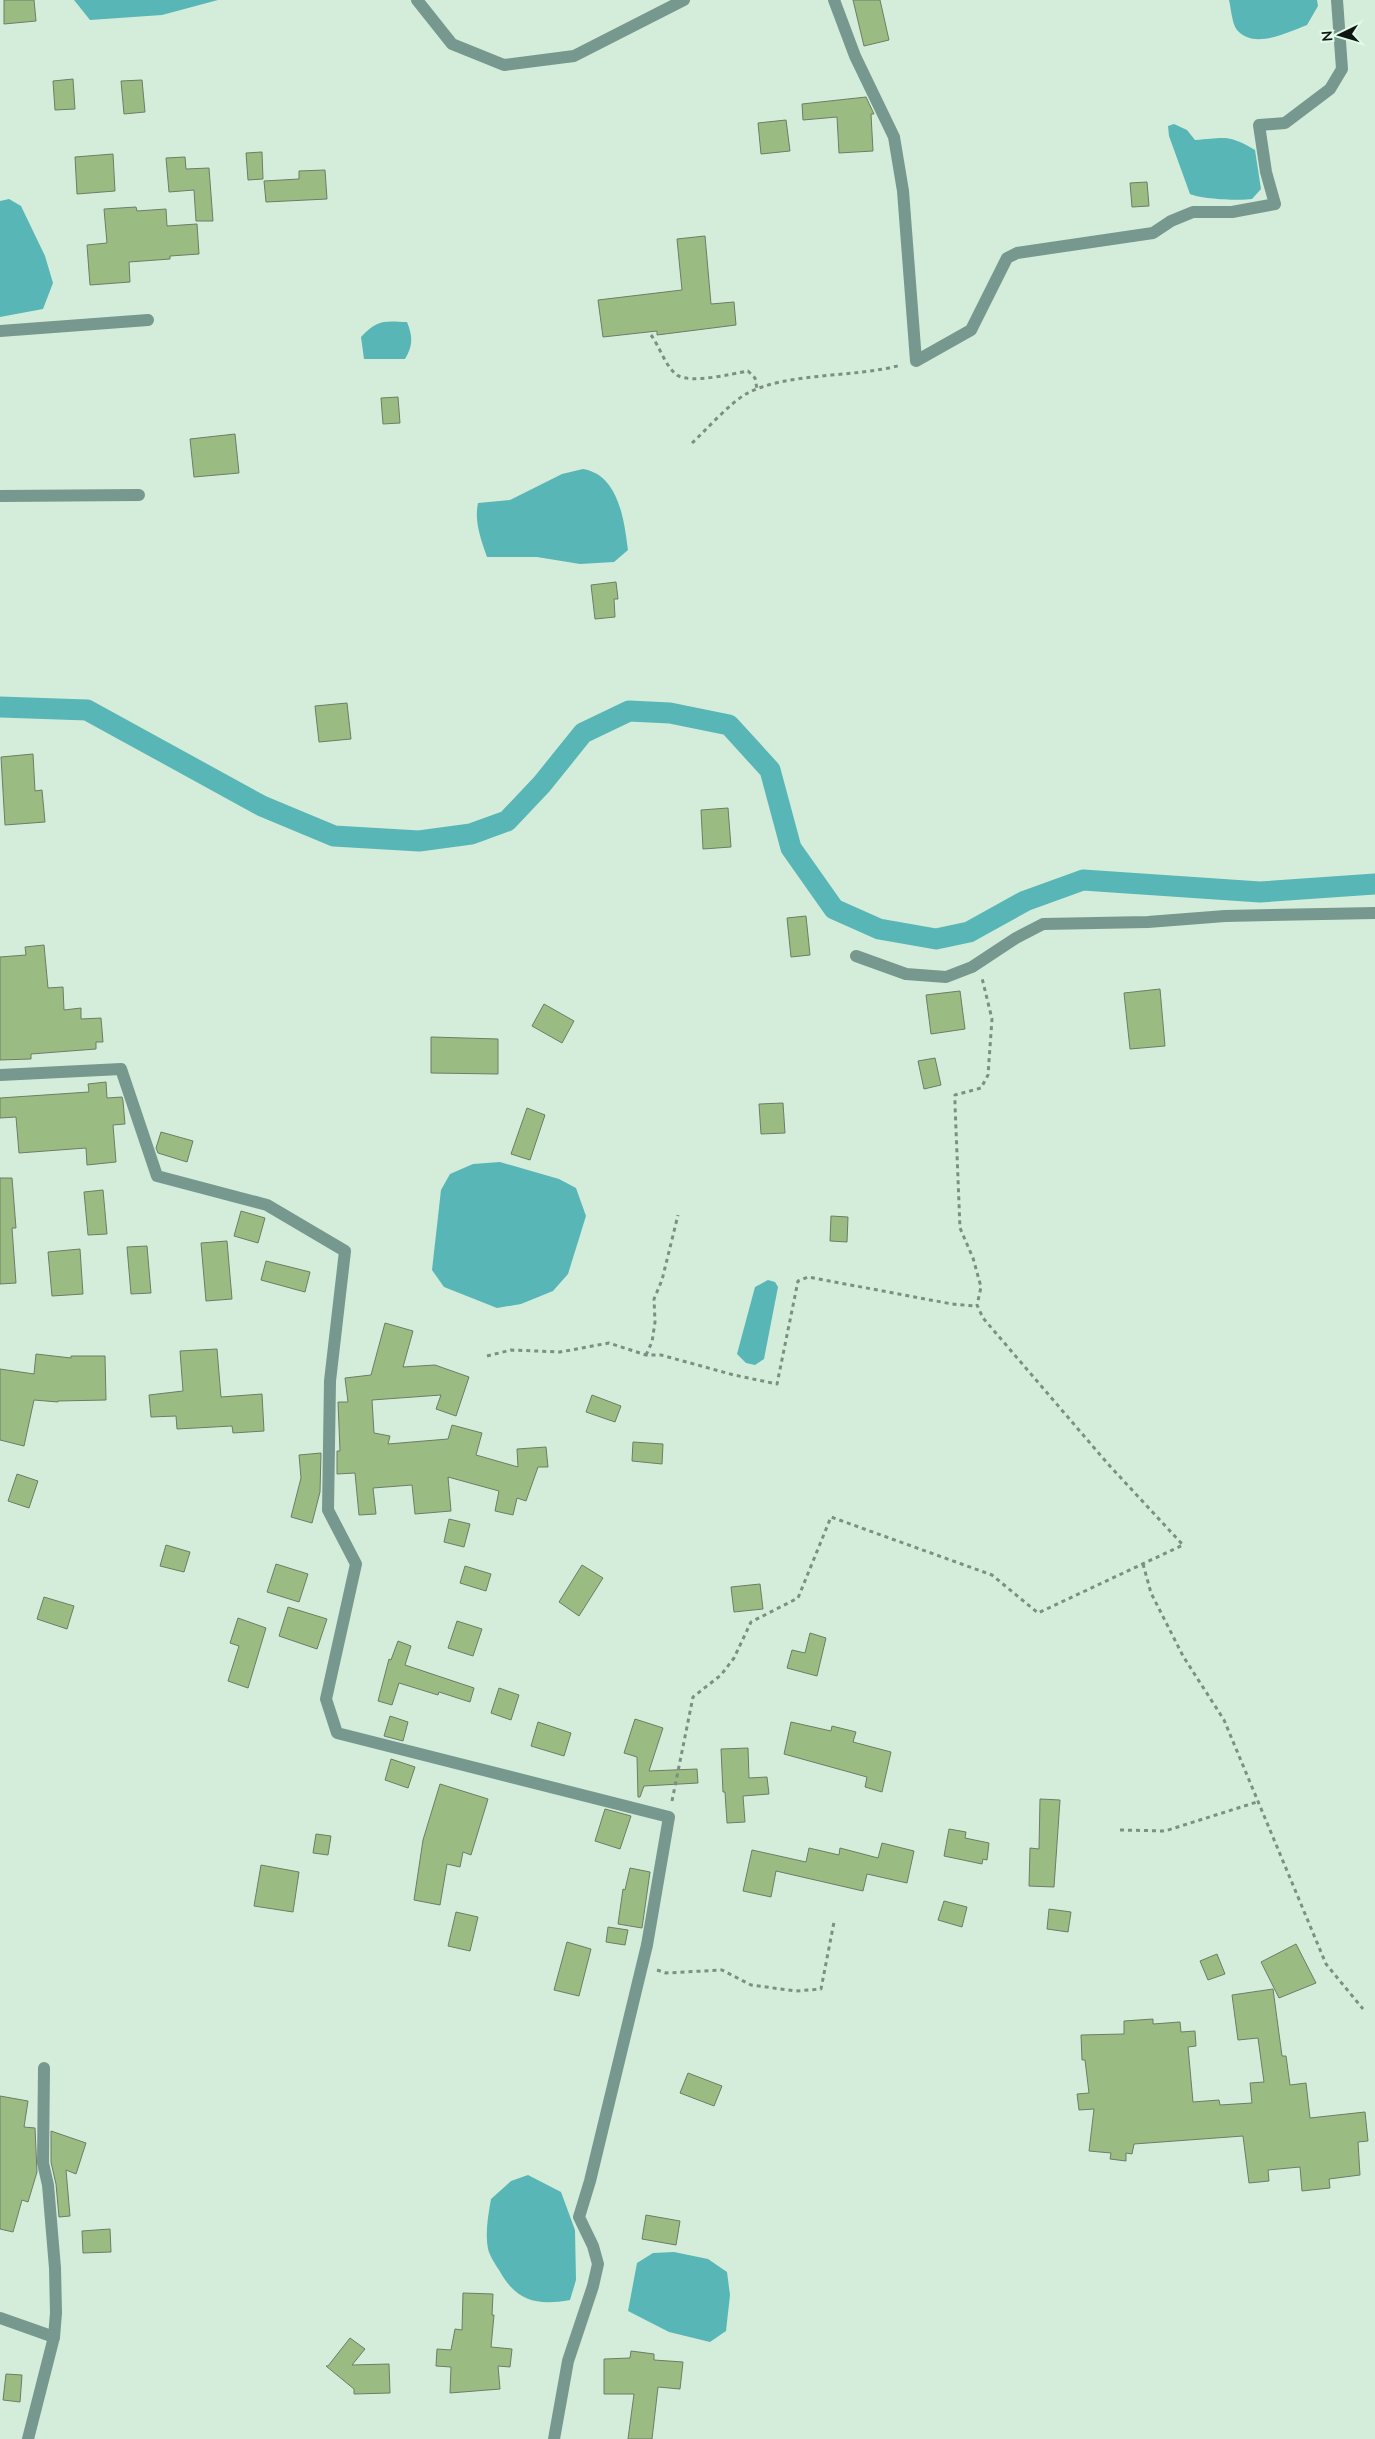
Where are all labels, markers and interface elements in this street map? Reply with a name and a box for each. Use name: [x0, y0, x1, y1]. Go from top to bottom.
north arrow: [1315, 10, 1365, 60]
text: N: [1318, 30, 1335, 42]

